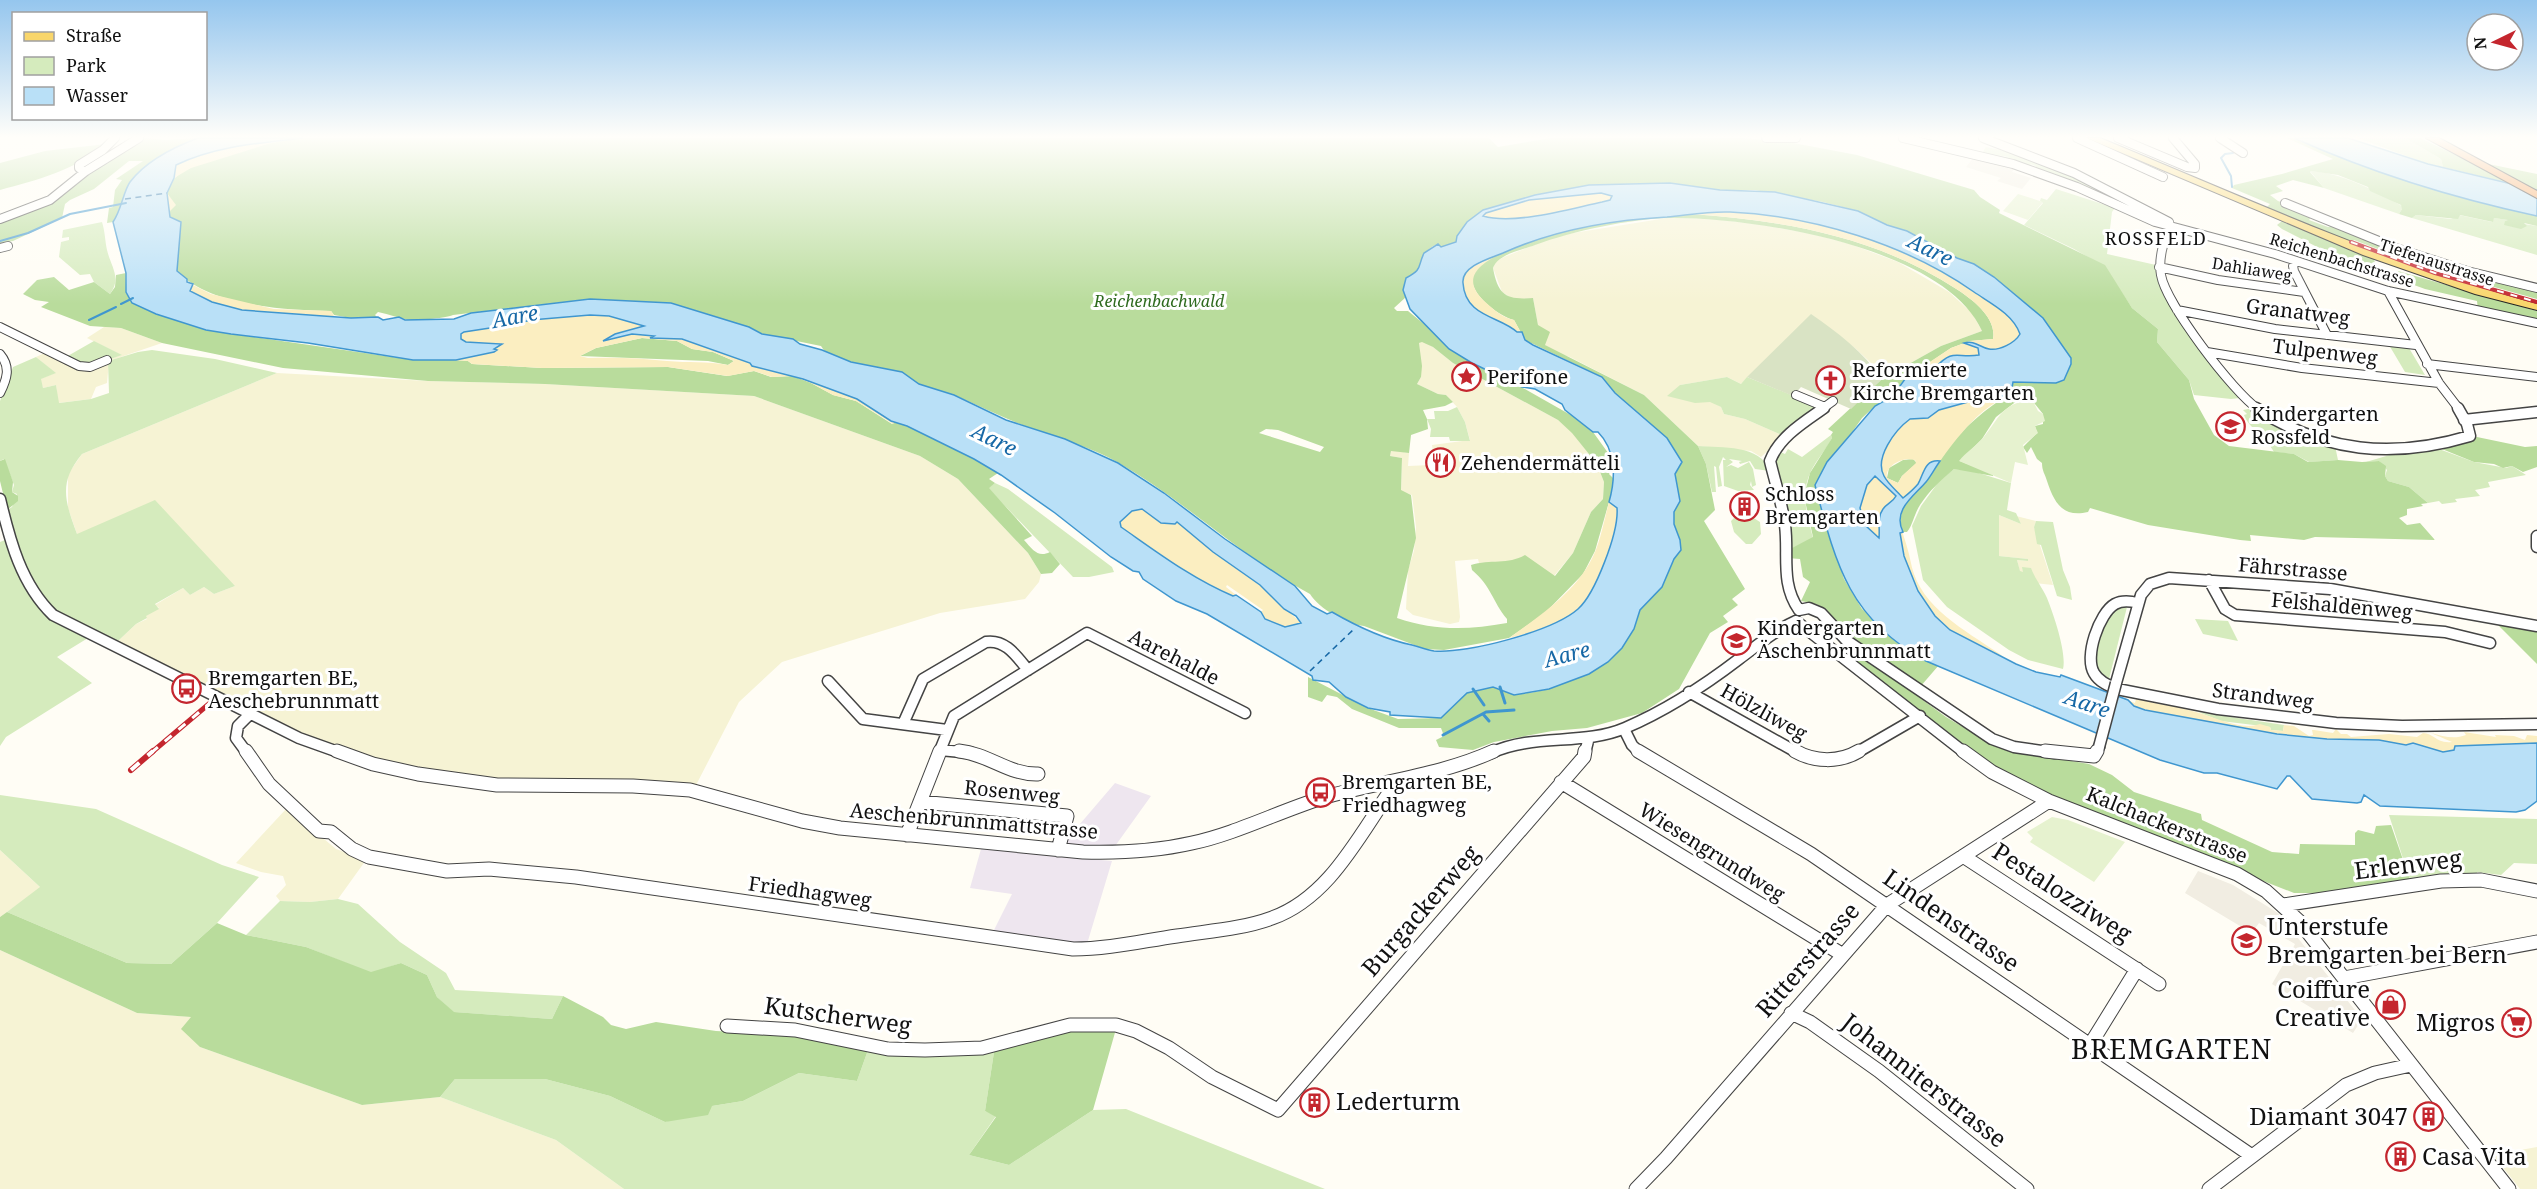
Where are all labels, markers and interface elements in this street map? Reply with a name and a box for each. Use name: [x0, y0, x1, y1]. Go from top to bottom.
legend: [12, 12, 207, 120]
north arrow: [2465, 12, 2525, 72]
text: Straße: [66, 23, 122, 47]
text: N: [2469, 36, 2492, 51]
text: Park: [66, 53, 106, 77]
text: Wasser: [66, 83, 129, 107]
water label: Aare: [1902, 225, 1958, 272]
district label: ROSSFELD: [2105, 226, 2207, 250]
street label: Reichenbachstrasse: [2267, 228, 2417, 292]
street label: Tiefenaustrasse: [2377, 233, 2497, 291]
street label: Dahliaweg: [2210, 252, 2294, 286]
park label: Reichenbachwald: [1093, 290, 1225, 312]
street label: Granatweg: [2245, 292, 2352, 331]
water label: Aare: [487, 298, 540, 335]
street label: Tulpenweg: [2271, 332, 2379, 371]
place label: Reformierte Kirche Bremgarten: [1852, 356, 2035, 406]
place icon: Perifone: [1450, 361, 1482, 393]
place label: Perifone: [1487, 363, 1568, 390]
church icon: Reformierte Kirche Bremgarten: [1815, 365, 1847, 397]
place label: Kindergarten Rossfeld: [2251, 400, 2379, 450]
school or university icon: Kindergarten Rossfeld: [2214, 410, 2246, 442]
water label: Aare: [966, 415, 1022, 462]
restaurant icon: Zehendermätteli: [1424, 447, 1456, 479]
place label: Zehendermätteli: [1461, 449, 1620, 476]
place label: Schloss Bremgarten: [1765, 480, 1879, 530]
building icon: Schloss Bremgarten: [1728, 490, 1760, 522]
street label: Fährstrasse: [2237, 550, 2349, 587]
street label: Felshaldenweg: [2270, 586, 2414, 625]
place label: Kindergarten Äschenbrunnmatt: [1757, 614, 1931, 664]
street label: Aarehalde: [1124, 622, 1224, 691]
school or university icon: Kindergarten Äschenbrunnmatt: [1720, 624, 1752, 656]
water label: Aare: [1539, 634, 1593, 674]
place label: Bremgarten BE, Aeschebrunnmatt: [208, 664, 379, 714]
bus stop icon: Bremgarten BE, Aeschebrunnmatt: [171, 673, 203, 705]
street label: Strandweg: [2211, 676, 2316, 715]
street label: Hölzliweg: [1716, 677, 1813, 747]
water label: Aare: [2059, 682, 2114, 724]
place label: Bremgarten BE, Friedhagweg: [1342, 768, 1492, 818]
street label: Rosenweg: [963, 773, 1061, 810]
bus stop icon: Bremgarten BE, Friedhagweg: [1305, 777, 1337, 809]
street label: Kalchackerstrasse: [2083, 780, 2252, 869]
street label: Aeschenbrunnmattstrasse: [849, 796, 1099, 845]
street label: Wiesengrundweg: [1634, 796, 1791, 908]
street label: Pestalozziweg: [1987, 834, 2139, 949]
street label: Burgackerweg: [1353, 837, 1486, 983]
street label: Erlenweg: [2352, 841, 2464, 886]
street label: Lindenstrasse: [1877, 861, 2027, 979]
street label: Friedhagweg: [747, 870, 874, 914]
street label: Ritterstrasse: [1748, 894, 1866, 1024]
place label: Unterstufe Bremgarten bei Bern: [2267, 909, 2507, 970]
school or university icon: Unterstufe Bremgarten bei Bern: [2230, 925, 2262, 957]
place label: Coiffure Creative: [2275, 972, 2370, 1033]
street label: Kutscherweg: [762, 988, 914, 1041]
shop icon: Coiffure Creative: [2375, 988, 2407, 1020]
street label: Johanniterstrasse: [1835, 1004, 2014, 1155]
place label: Migros: [2416, 1005, 2495, 1038]
supermarket icon: Migros: [2500, 1007, 2532, 1039]
district label: BREMGARTEN: [2071, 1030, 2273, 1067]
place label: Lederturm: [1336, 1084, 1461, 1117]
building icon: Lederturm: [1299, 1086, 1331, 1118]
place label: Diamant 3047: [2249, 1099, 2408, 1132]
building icon: Diamant 3047: [2413, 1101, 2445, 1133]
place label: Casa Vita: [2422, 1139, 2527, 1172]
building icon: Casa Vita: [2385, 1141, 2417, 1173]

